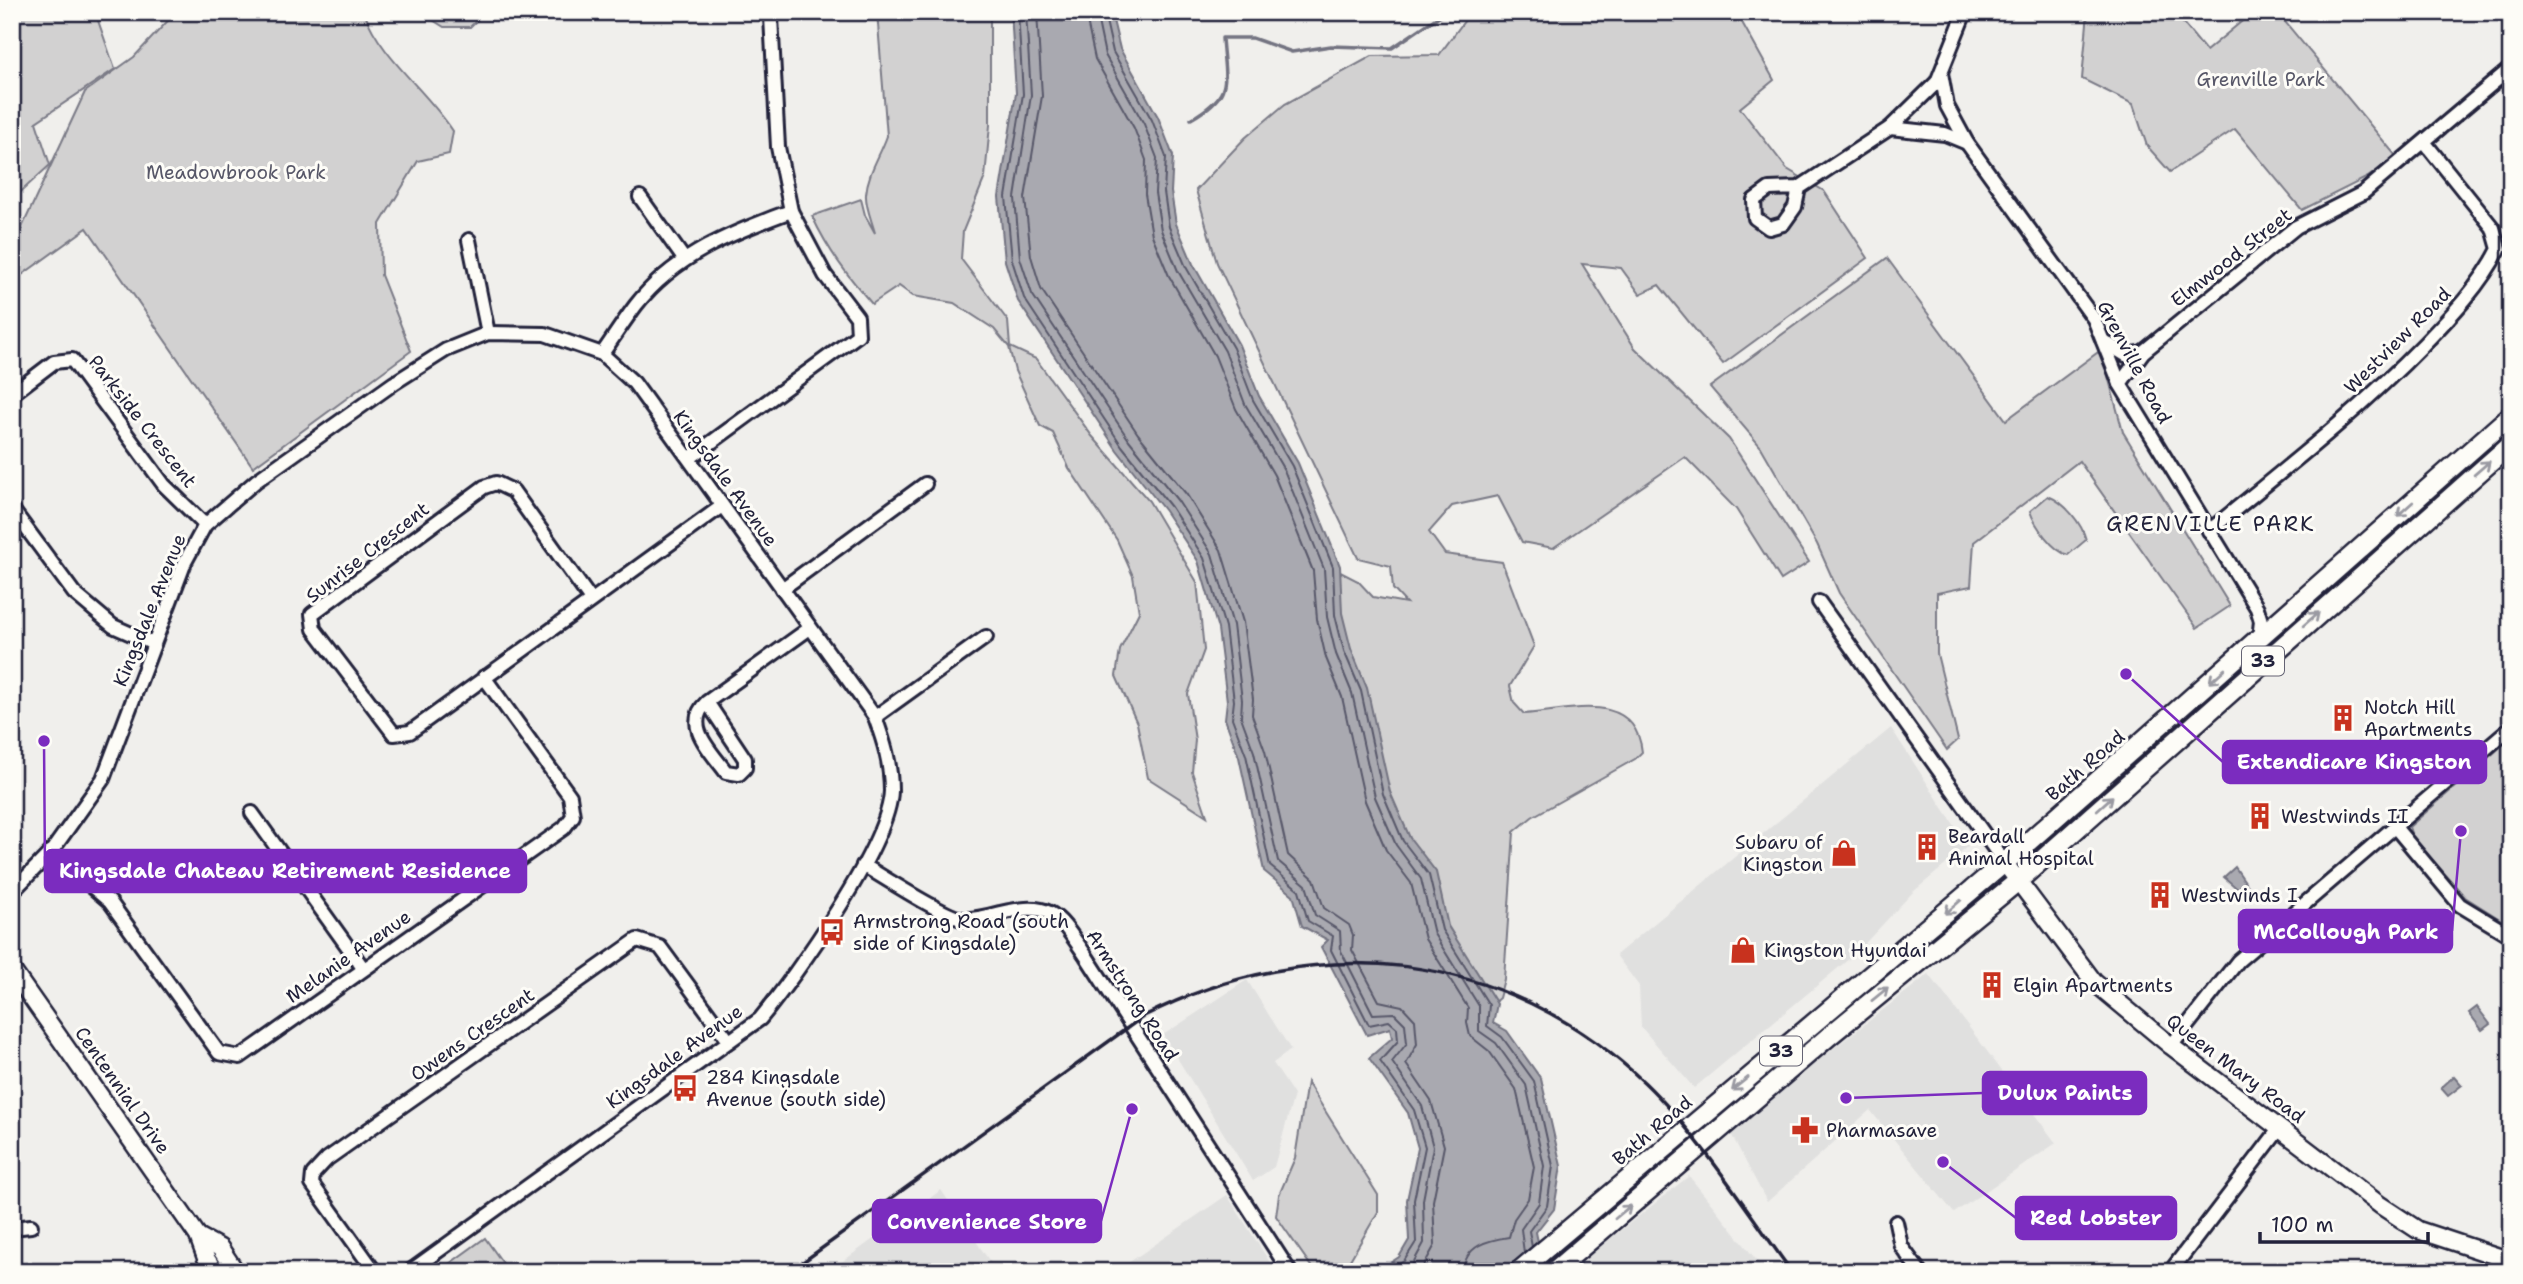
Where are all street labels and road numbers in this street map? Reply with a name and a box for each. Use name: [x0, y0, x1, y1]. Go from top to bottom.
street label: Elmwood Street: [2166, 202, 2297, 313]
street label: Westview Road: [2338, 281, 2456, 399]
street label: Grenville Road: [2092, 296, 2177, 428]
street label: Parkside Crescent: [83, 350, 202, 493]
street label: Kingsdale Avenue: [668, 405, 784, 552]
street label: Sunrise Crescent: [300, 496, 434, 608]
street label: Kingsdale Avenue: [107, 530, 192, 690]
road number: 33: [2242, 646, 2284, 676]
street label: Bath Road: [2041, 724, 2130, 807]
street label: Melanie Avenue: [281, 904, 416, 1009]
street label: Armstrong Road: [1081, 925, 1184, 1066]
street label: Owens Crescent: [405, 982, 539, 1087]
street label: Kingsdale Avenue: [601, 998, 748, 1114]
street label: Queen Mary Road: [2161, 1008, 2310, 1129]
street label: Centennial Drive: [69, 1022, 176, 1159]
road number: 33: [1760, 1036, 1802, 1066]
street label: Bath Road: [1607, 1090, 1697, 1171]

